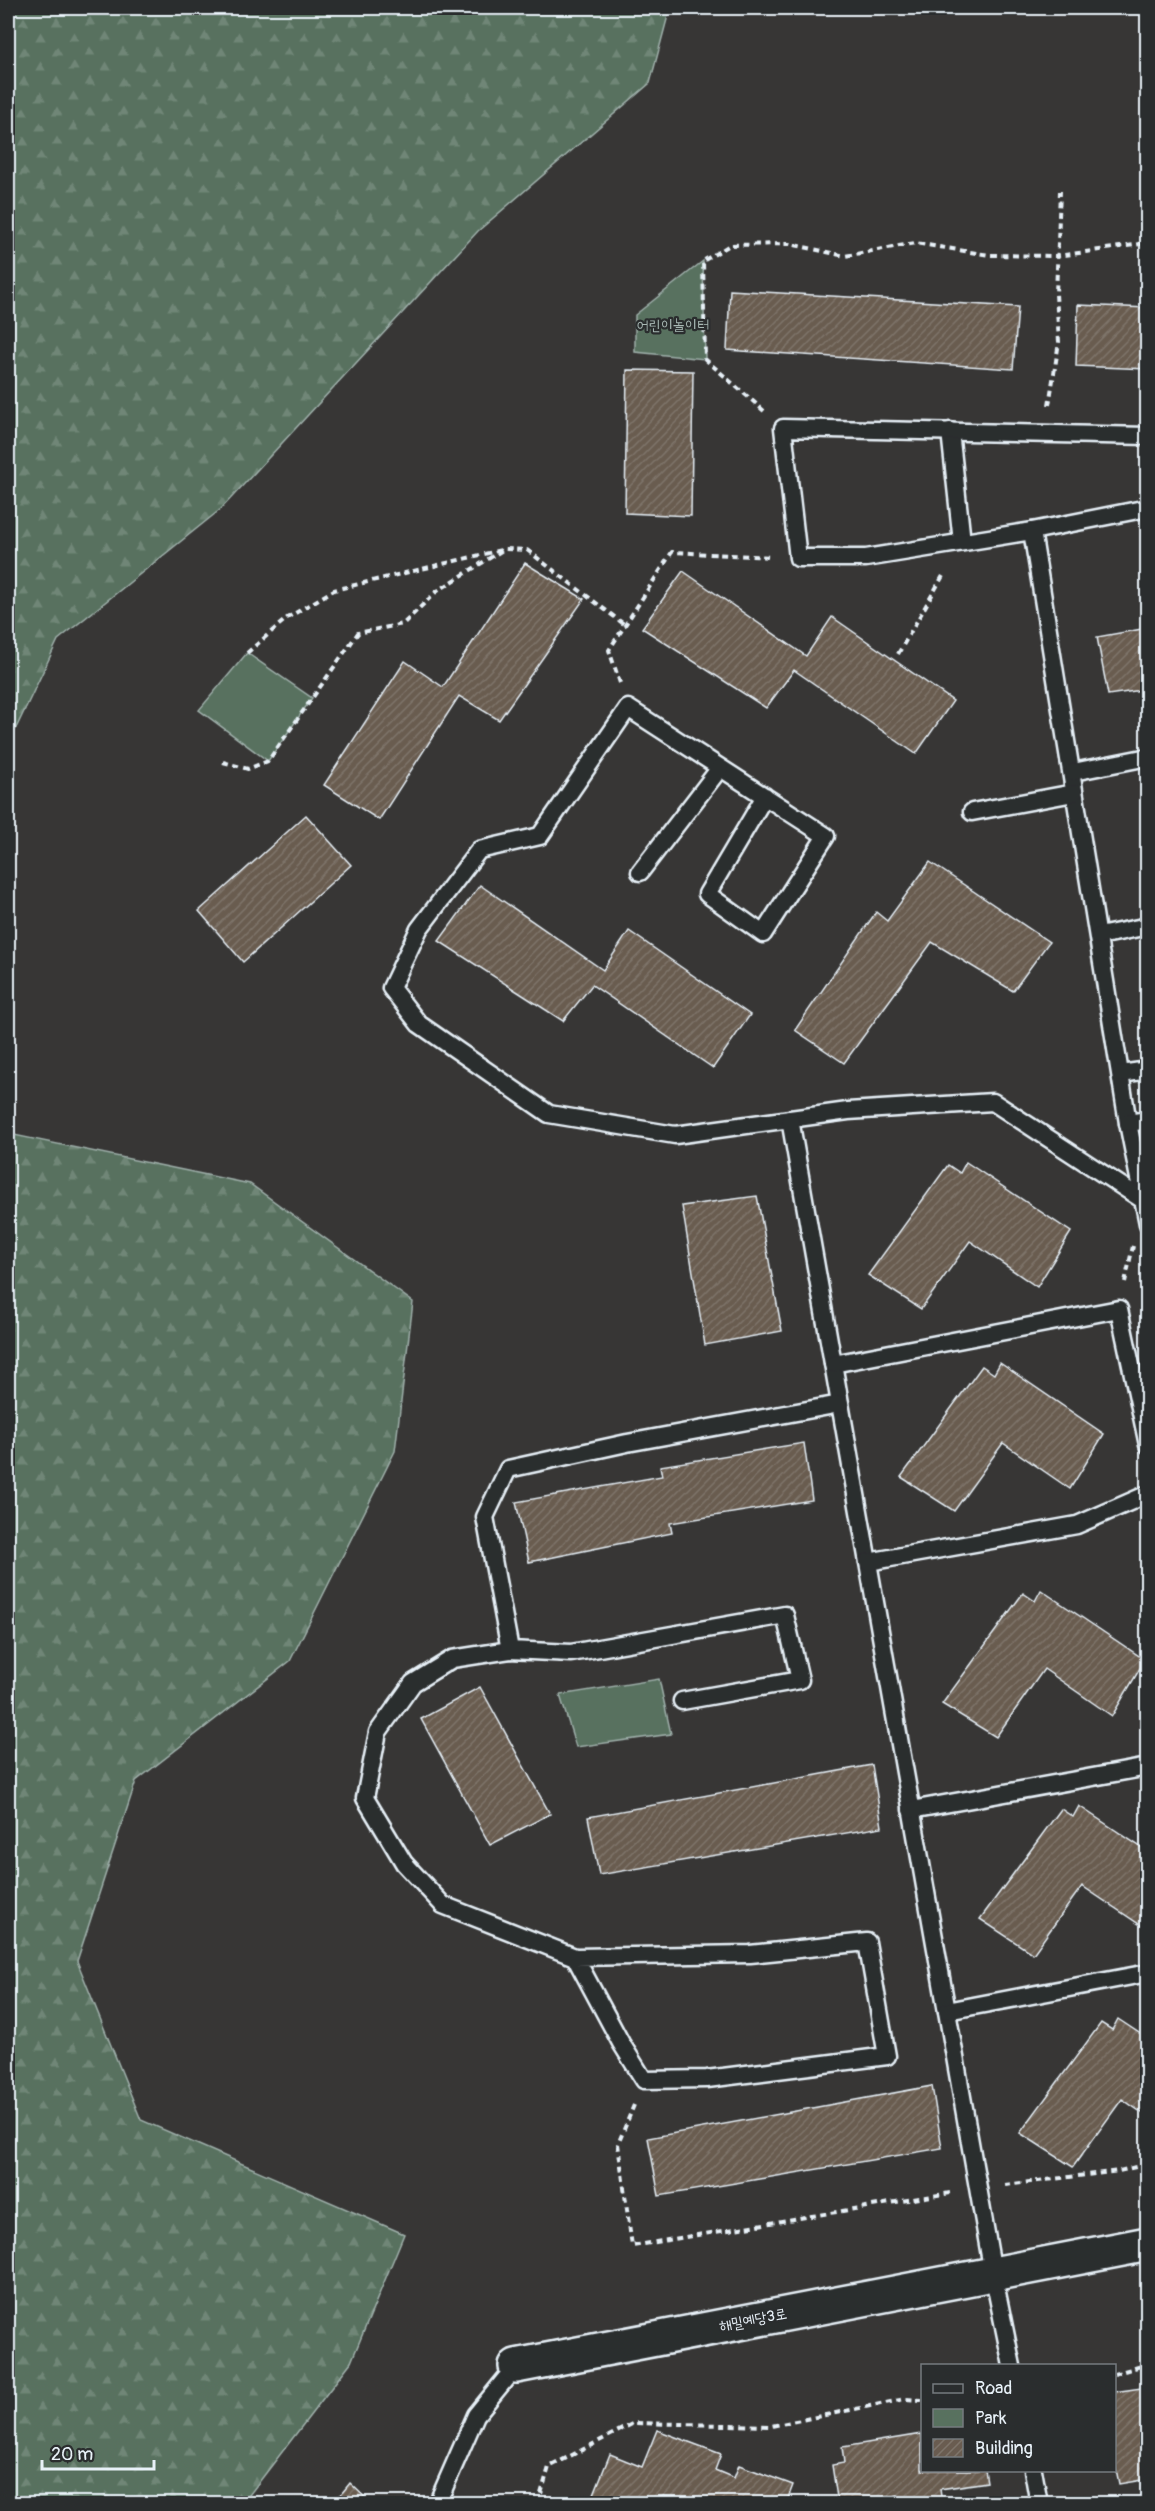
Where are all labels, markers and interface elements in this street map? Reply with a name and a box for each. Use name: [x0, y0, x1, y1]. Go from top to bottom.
park label: 어린이놀이터: [637, 316, 709, 335]
street label: 해밀예당3로: [717, 2304, 789, 2336]
legend: [921, 2364, 1116, 2472]
text: Road: [975, 2377, 1012, 2400]
text: Park: [975, 2407, 1007, 2430]
scale bar: [42, 2433, 154, 2471]
text: Building: [975, 2437, 1033, 2460]
text: 20 m: [51, 2443, 93, 2466]

